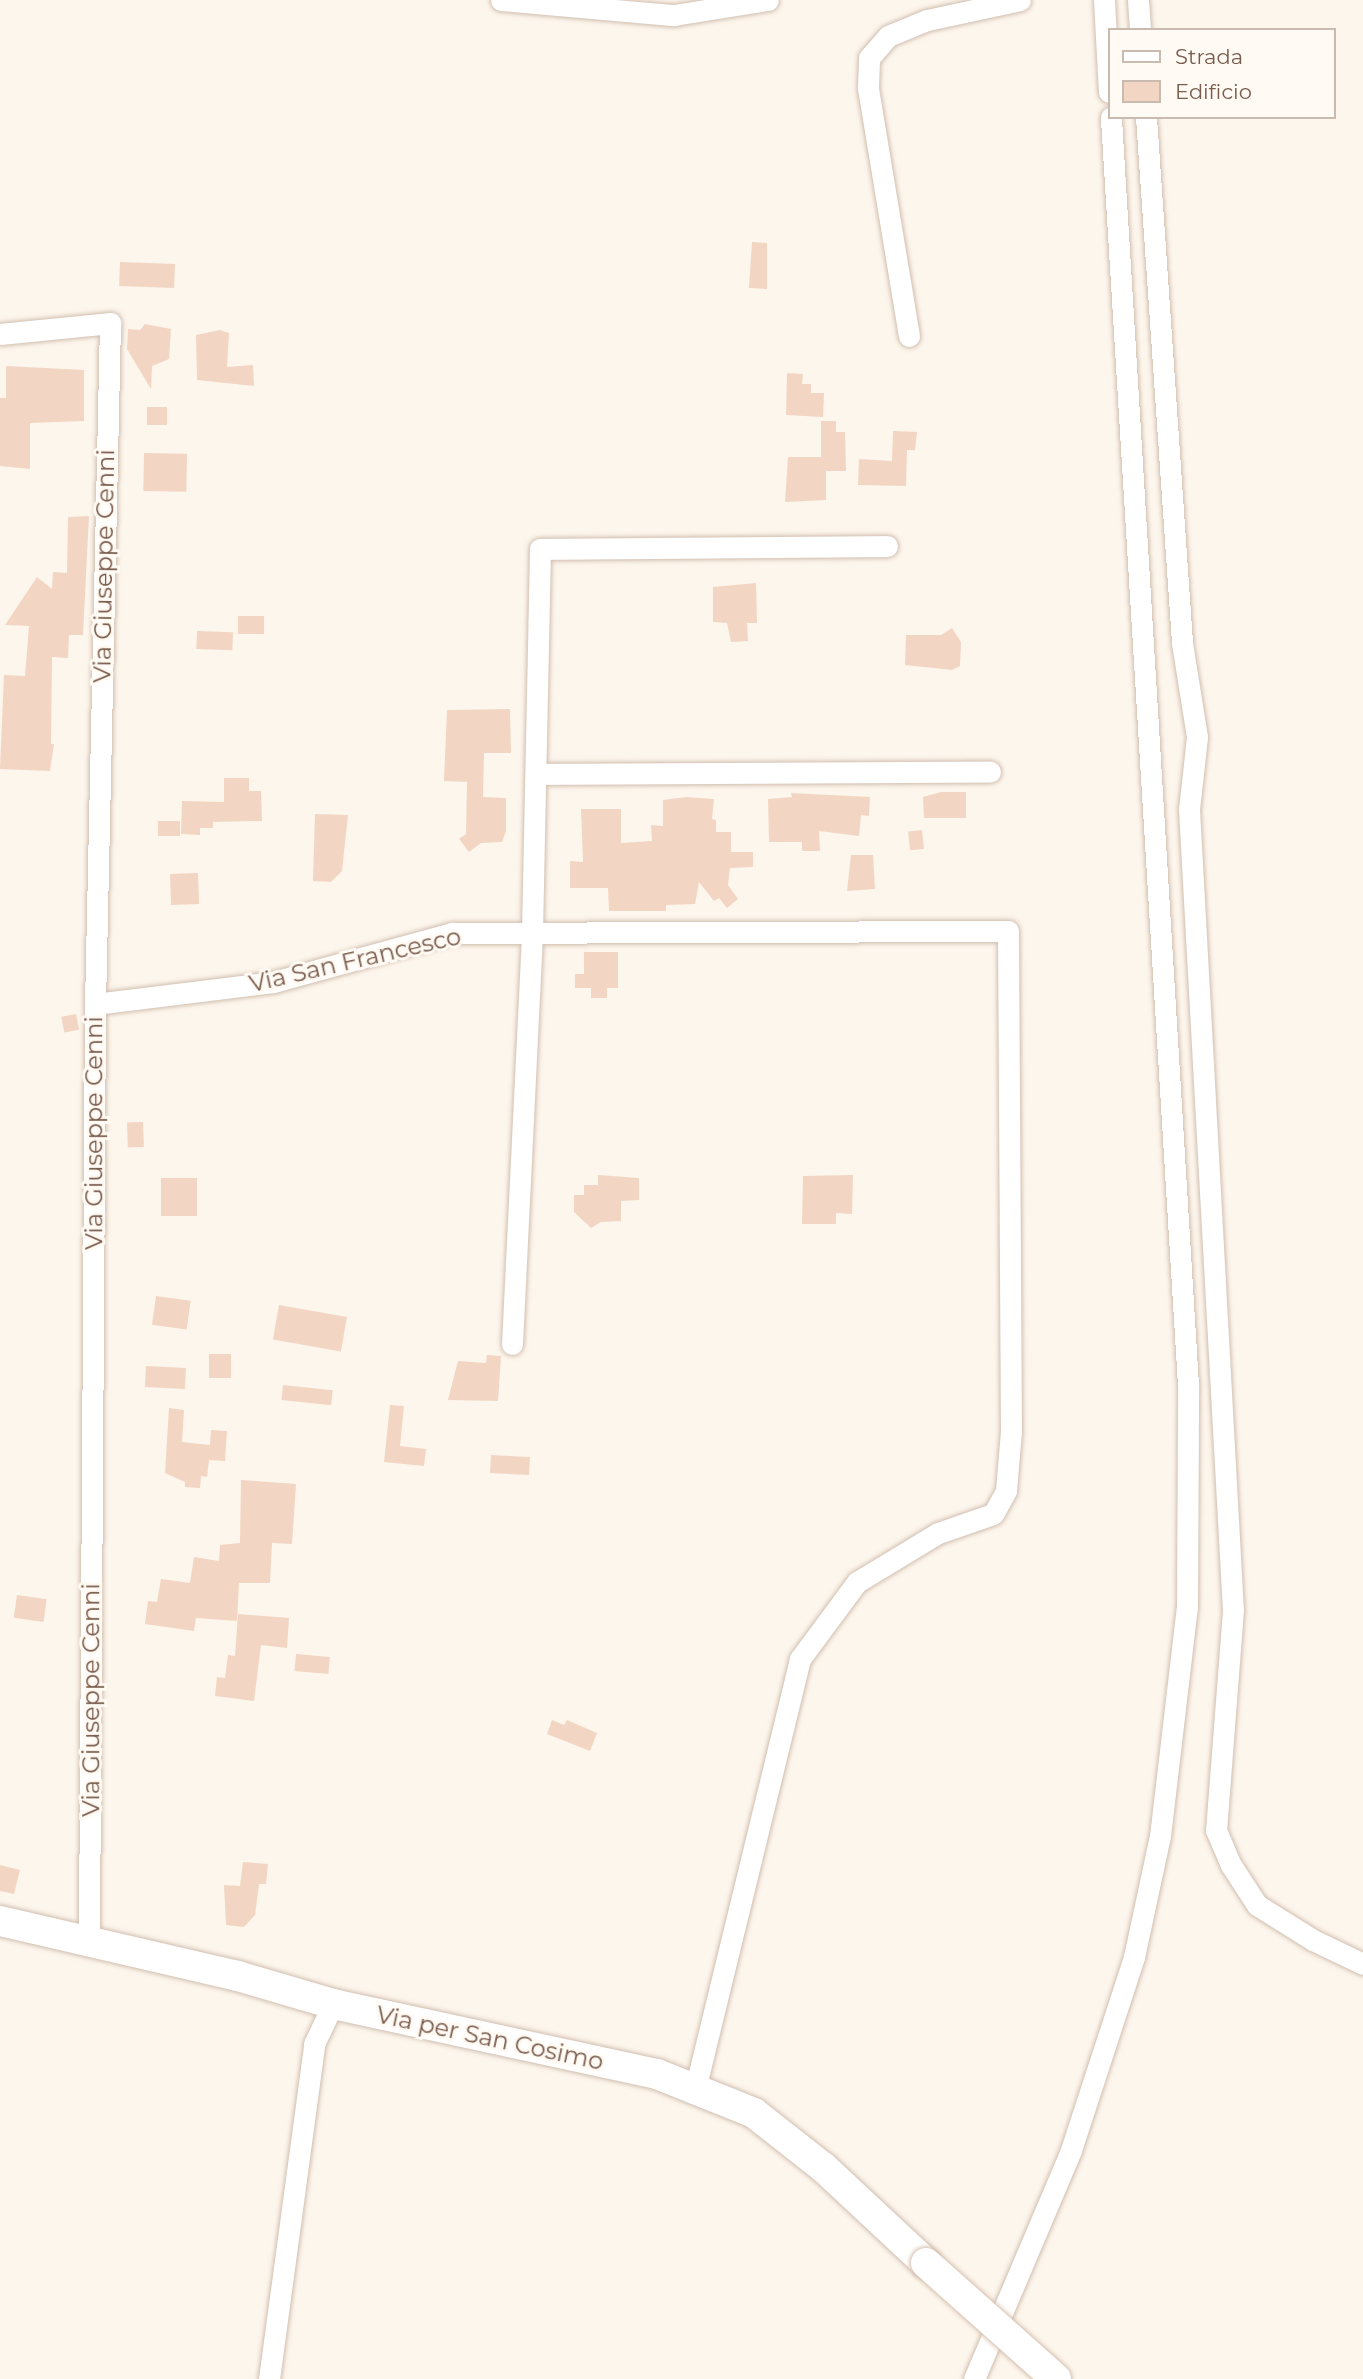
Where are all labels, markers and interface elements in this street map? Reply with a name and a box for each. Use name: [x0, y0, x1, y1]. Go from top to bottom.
legend: [1108, 28, 1335, 119]
text: Strada: [1175, 44, 1243, 69]
text: Edificio: [1175, 79, 1252, 104]
street label: Via Giuseppe Cenni: [88, 449, 120, 683]
street label: Via San Francesco: [246, 922, 464, 998]
street label: Via Giuseppe Cenni: [80, 1016, 108, 1250]
street label: Via Giuseppe Cenni: [77, 1583, 105, 1817]
street label: Via per San Cosimo: [374, 2000, 606, 2076]

